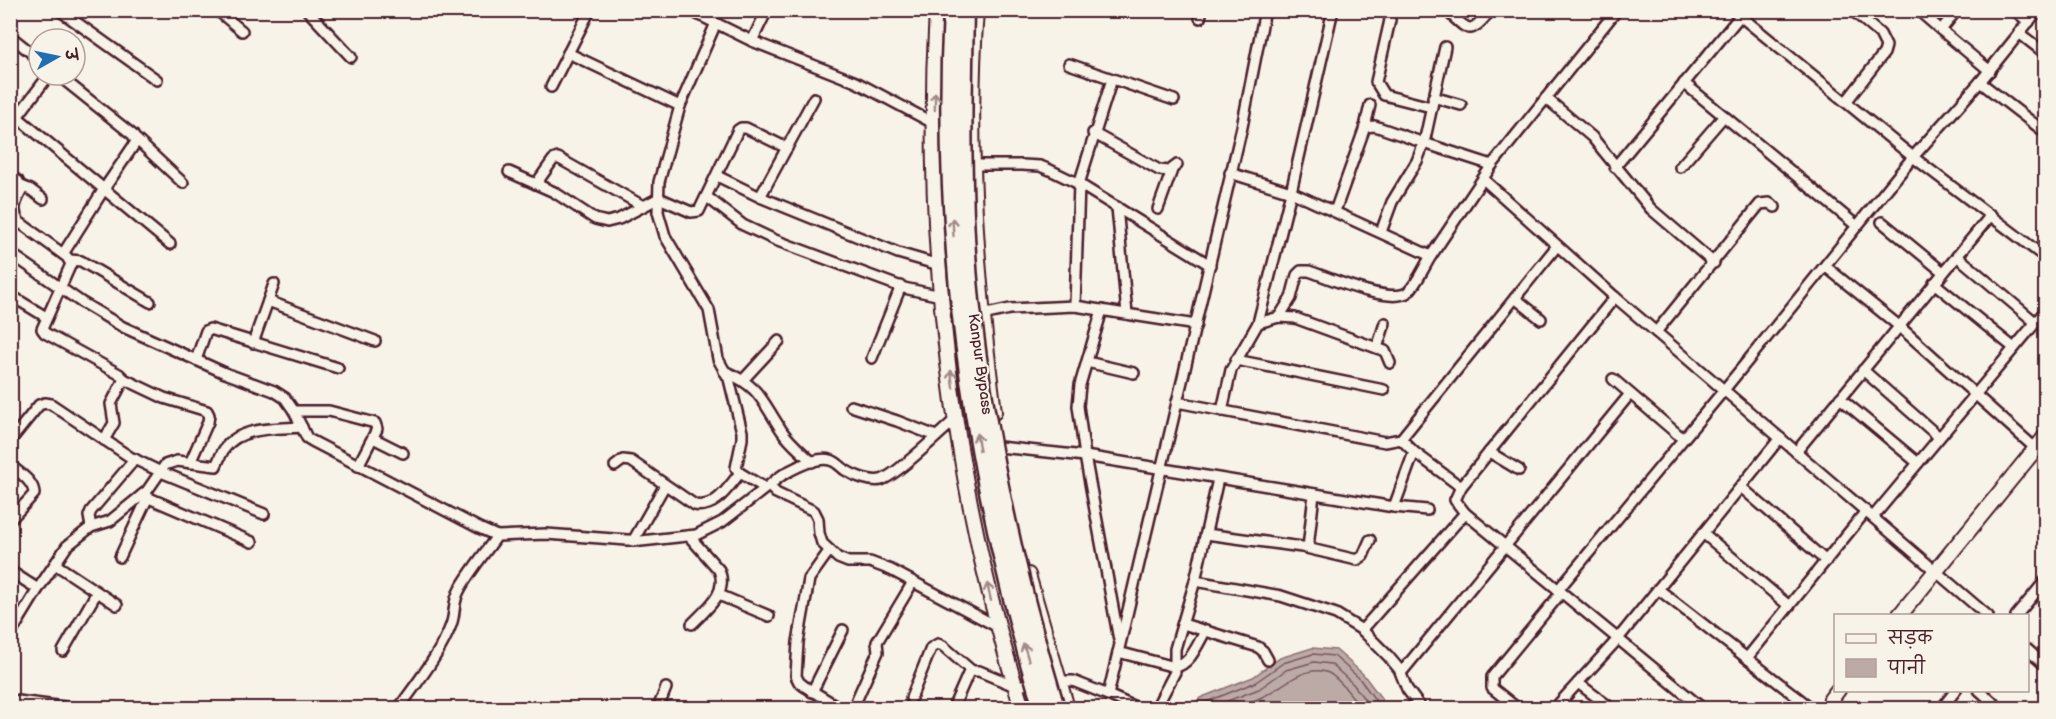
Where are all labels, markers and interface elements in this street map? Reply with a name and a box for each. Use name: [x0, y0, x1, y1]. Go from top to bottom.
north arrow: [27, 27, 87, 87]
text: उ: [60, 46, 81, 63]
one-way arrow: [929, 91, 941, 111]
one-way arrow: [948, 218, 959, 238]
street label: Kanpur Bypass: [963, 312, 997, 416]
one-way arrow: [946, 370, 957, 390]
one-way arrow: [972, 433, 983, 452]
one-way arrow: [983, 582, 994, 602]
legend: [1834, 614, 2029, 692]
text: सड़क: [1887, 628, 1933, 649]
one-way arrow: [1020, 643, 1031, 662]
text: पानी: [1887, 654, 1926, 679]

